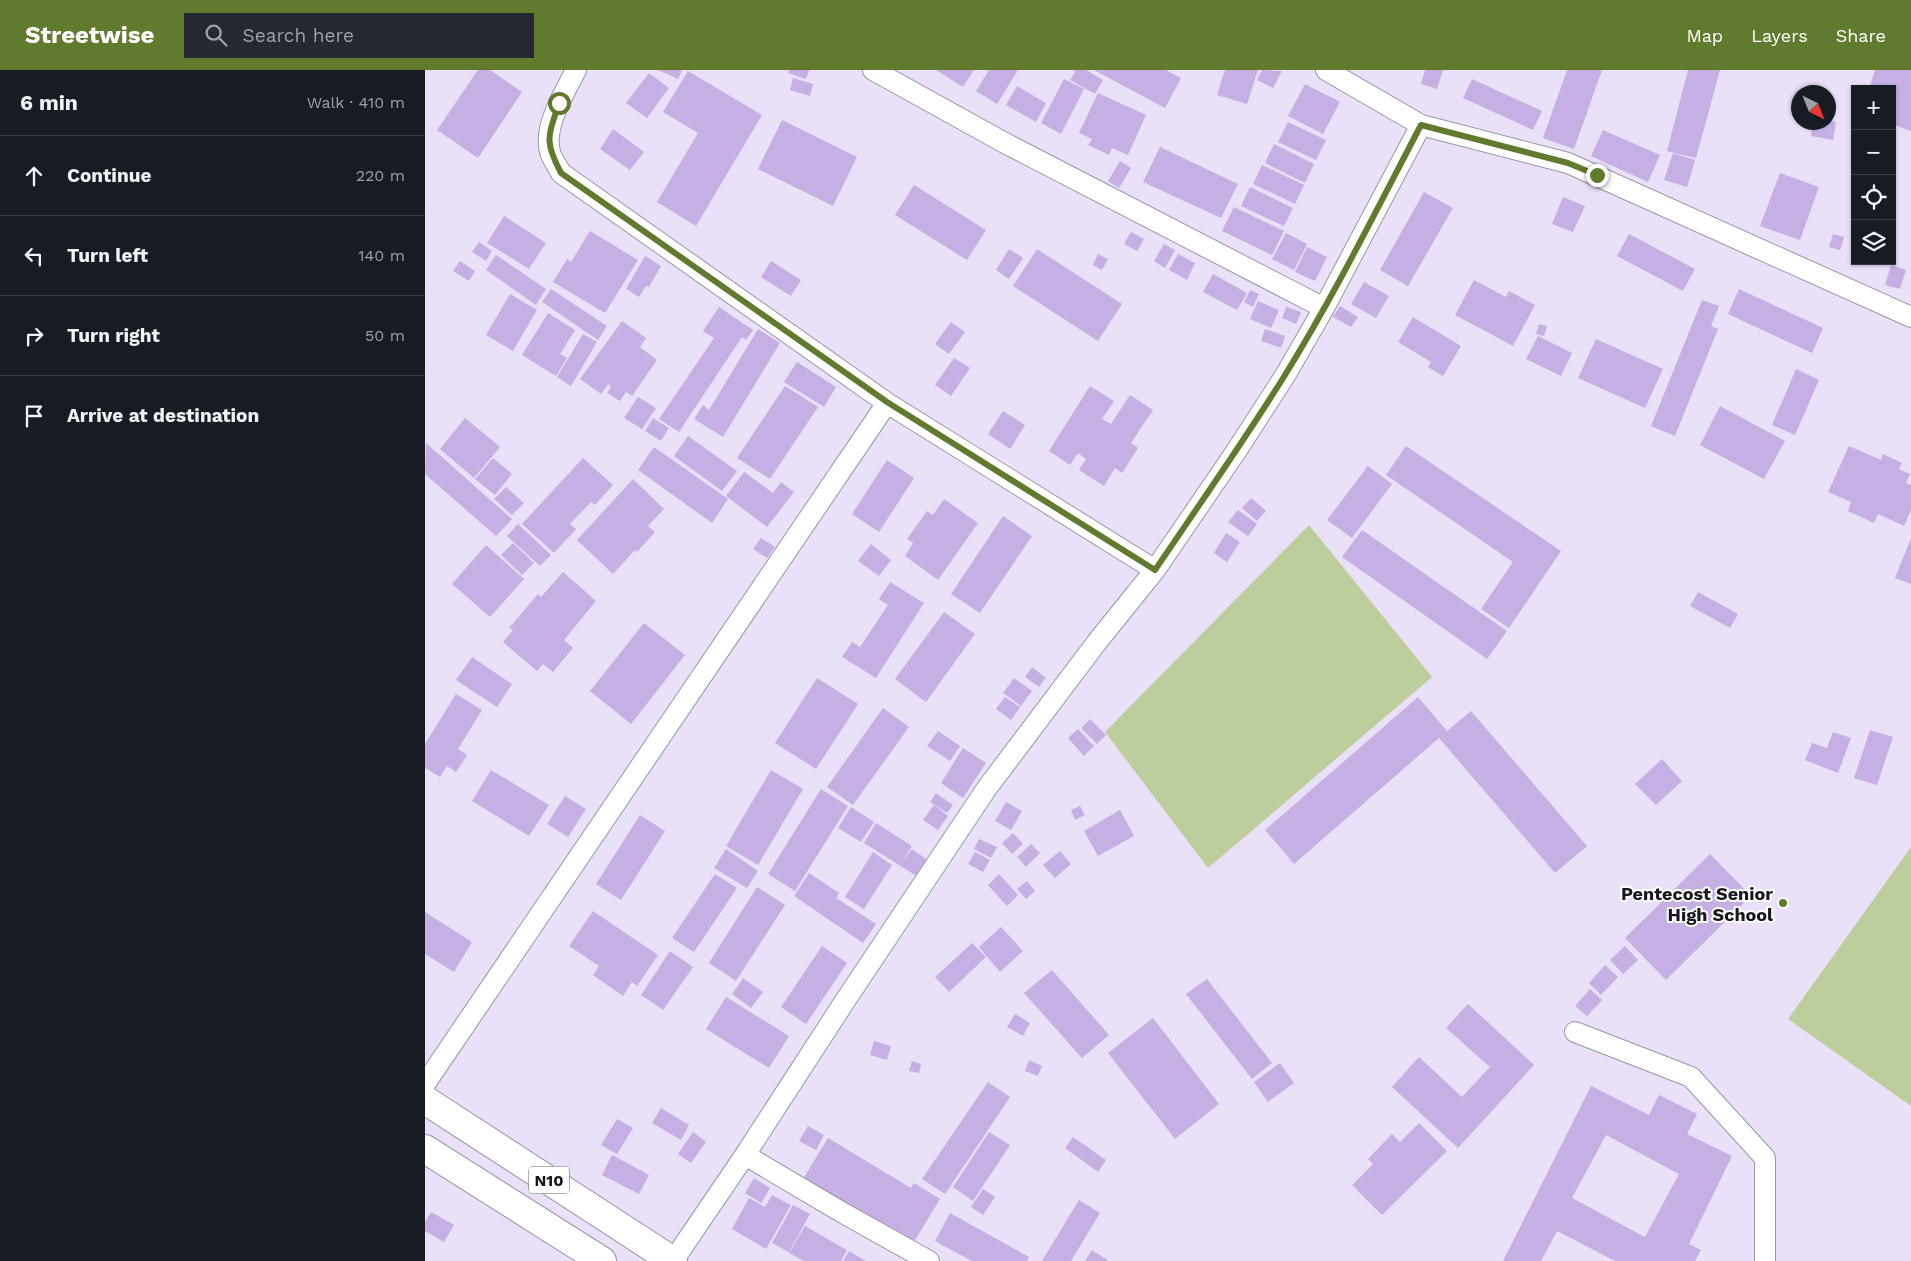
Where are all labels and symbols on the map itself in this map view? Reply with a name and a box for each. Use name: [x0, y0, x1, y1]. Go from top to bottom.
north arrow: [1791, 85, 1836, 130]
route start: [548, 92, 571, 115]
route end: [1586, 164, 1609, 187]
place label: Pentecost Senior High School: [1621, 883, 1773, 925]
marker: Pentecost Senior High School: [1777, 897, 1789, 909]
road number: N10: [529, 1166, 569, 1194]

